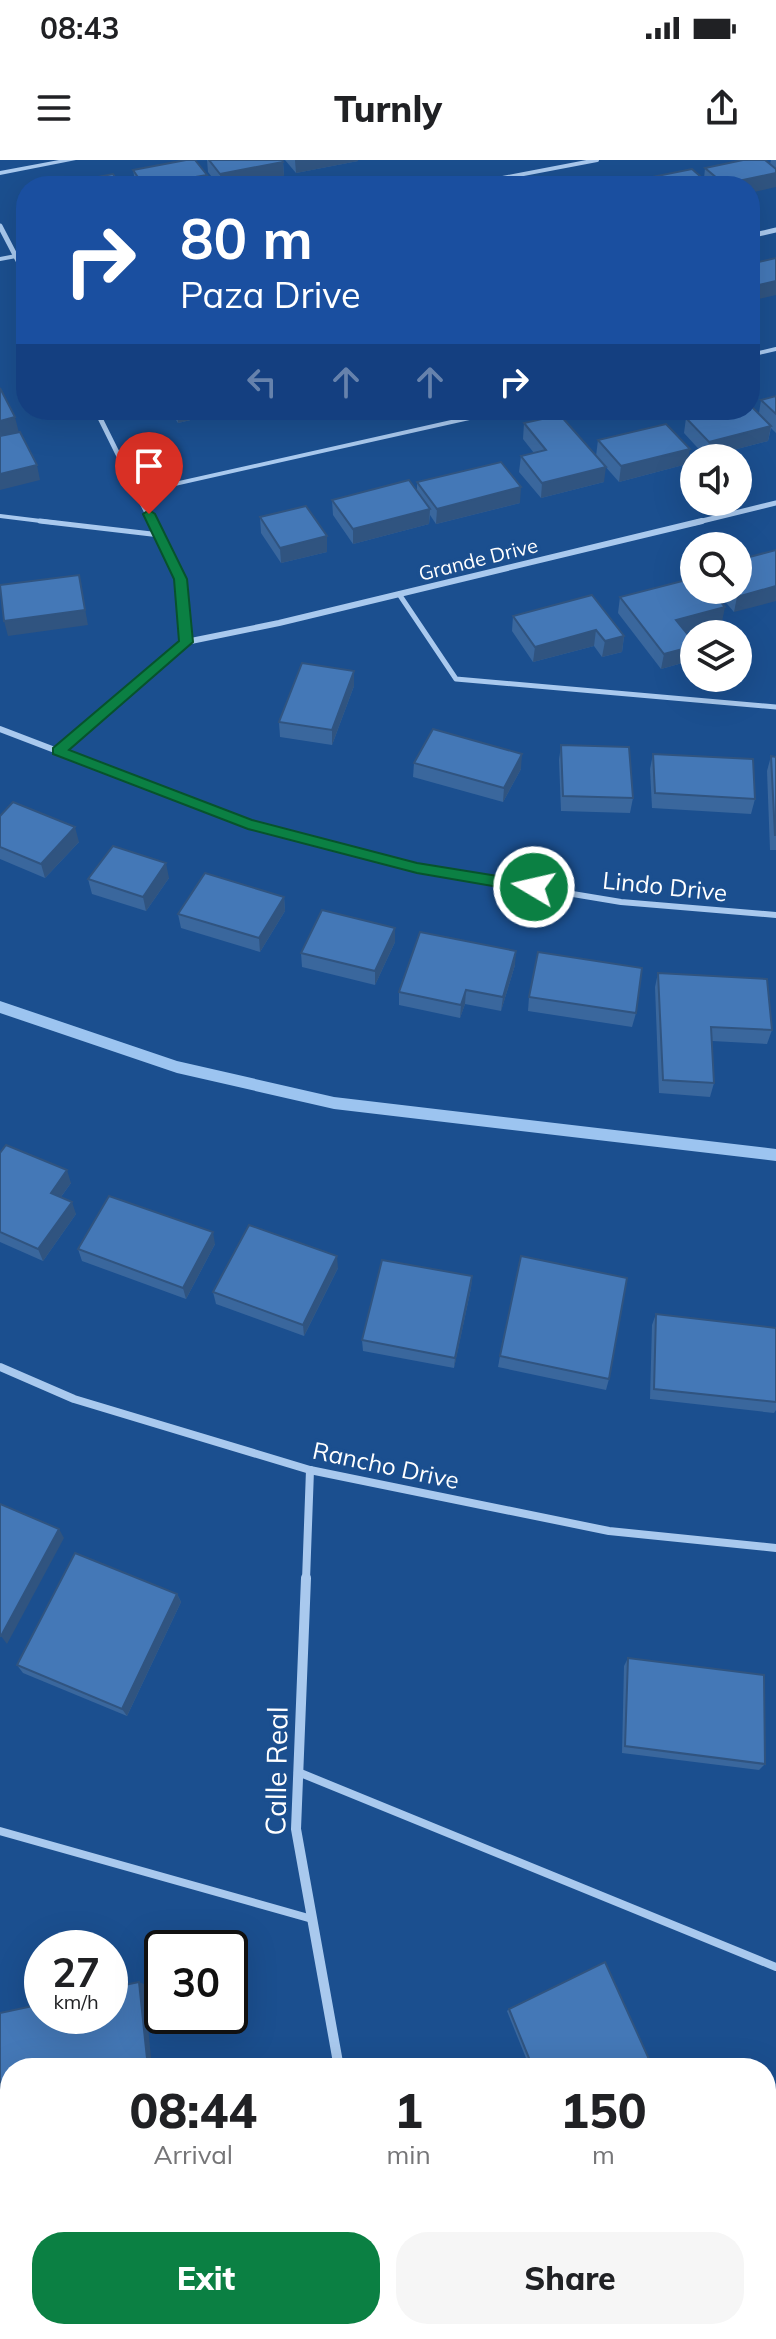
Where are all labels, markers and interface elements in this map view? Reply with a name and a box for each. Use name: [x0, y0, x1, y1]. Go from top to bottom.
text: 08:43: [40, 9, 119, 47]
icon: menu: [32, 86, 76, 130]
text: Turnly: [334, 86, 442, 131]
icon: share: [700, 86, 744, 130]
text: 80 m: [180, 203, 313, 273]
icon: right: [48, 208, 152, 312]
text: Paza Drive: [180, 272, 361, 317]
icon: left: [240, 360, 284, 404]
icon: ahead: [324, 360, 368, 404]
icon: ahead: [408, 360, 452, 404]
icon: right: [492, 360, 536, 404]
pin: [115, 432, 183, 514]
icon: arrive: [127, 444, 171, 488]
map controls: [680, 444, 752, 692]
button: sound: [680, 444, 752, 516]
street label: Grande Drive: [416, 532, 540, 586]
button: search: [680, 532, 752, 604]
button: layers: [680, 620, 752, 692]
position arrow: [492, 845, 576, 929]
street label: Lindo Drive: [601, 865, 729, 907]
street label: Rancho Drive: [310, 1435, 462, 1495]
street label: Calle Real: [257, 1706, 295, 1836]
speed limit sign: 30: [144, 1930, 248, 2034]
text: 27: [52, 1947, 100, 1997]
text: km/h: [53, 1989, 99, 2014]
text: 08:44: [129, 2080, 257, 2140]
text: 1: [394, 2080, 423, 2140]
text: 150: [560, 2080, 647, 2140]
text: Arrival: [153, 2138, 233, 2171]
text: min: [387, 2138, 431, 2171]
text: m: [592, 2138, 615, 2171]
button: Exit: [32, 2232, 380, 2324]
button: Share: [396, 2232, 744, 2324]

